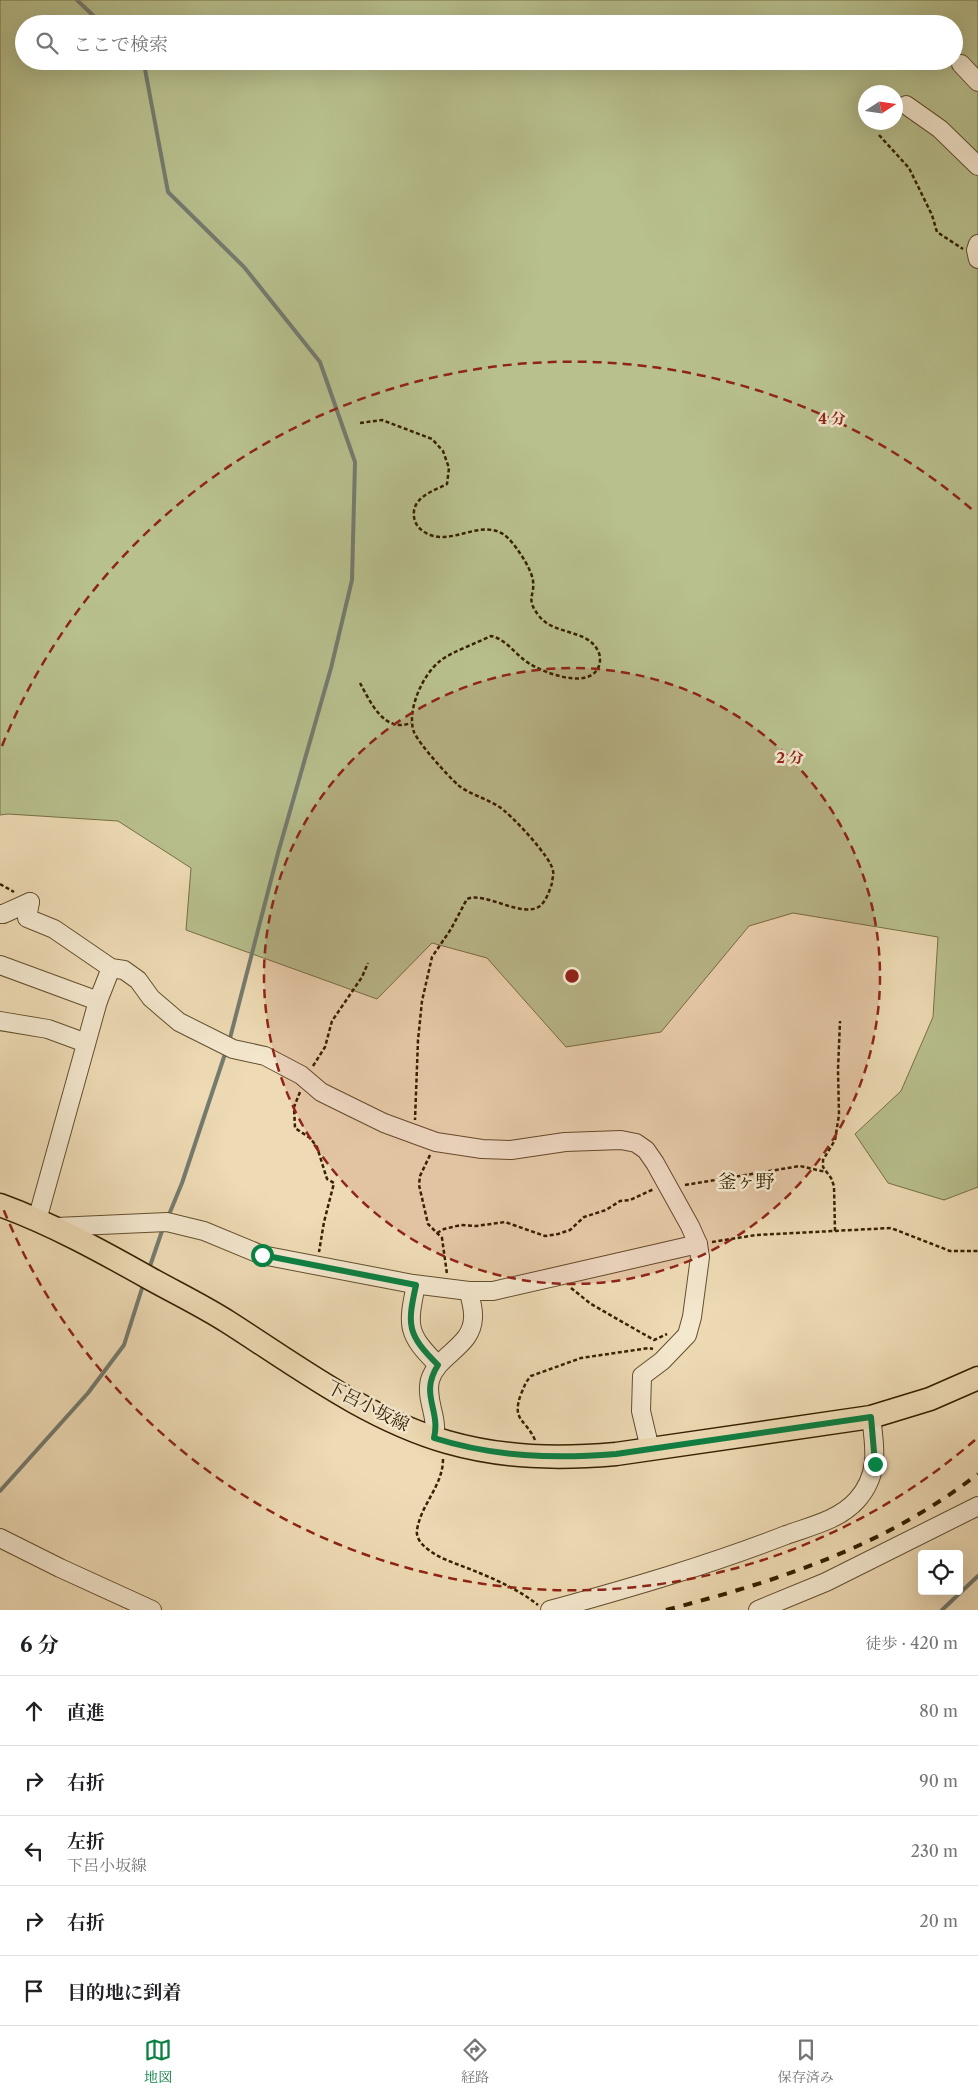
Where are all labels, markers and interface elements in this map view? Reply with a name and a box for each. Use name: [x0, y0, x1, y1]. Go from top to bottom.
search box: [15, 15, 963, 70]
icon: search: [33, 29, 61, 57]
text: ここで検索: [73, 33, 168, 56]
north arrow: [858, 85, 903, 130]
text: 4 分: [818, 409, 846, 428]
text: 2 分: [776, 748, 804, 767]
centre of rings: [563, 967, 581, 985]
district label: 釜ヶ野: [717, 1170, 775, 1193]
route start: [251, 1244, 274, 1267]
street label: 下呂小坂線: [323, 1376, 413, 1436]
route end: [864, 1453, 887, 1476]
map controls: [918, 1550, 963, 1595]
button: locate: [918, 1550, 963, 1595]
text: 6 分: [20, 1632, 59, 1657]
text: 徒歩 · 420 m: [865, 1633, 958, 1653]
icon: ahead: [20, 1697, 48, 1725]
text: 直進: [67, 1701, 105, 1724]
text: 80 m: [919, 1701, 958, 1721]
icon: right: [20, 1767, 48, 1795]
text: 右折: [67, 1771, 105, 1794]
text: 90 m: [919, 1771, 958, 1791]
text: 左折: [67, 1830, 105, 1853]
icon: left: [20, 1837, 48, 1865]
text: 230 m: [911, 1841, 958, 1861]
text: 下呂小坂線: [67, 1855, 147, 1875]
icon: right: [20, 1907, 48, 1935]
text: 右折: [67, 1911, 105, 1934]
text: 20 m: [919, 1911, 958, 1931]
icon: arrive: [20, 1977, 48, 2005]
text: 目的地に到着: [67, 1981, 181, 2004]
tab: 地図: [144, 2036, 172, 2086]
tab: 経路: [461, 2036, 489, 2086]
tab: 保存済み: [778, 2036, 834, 2086]

